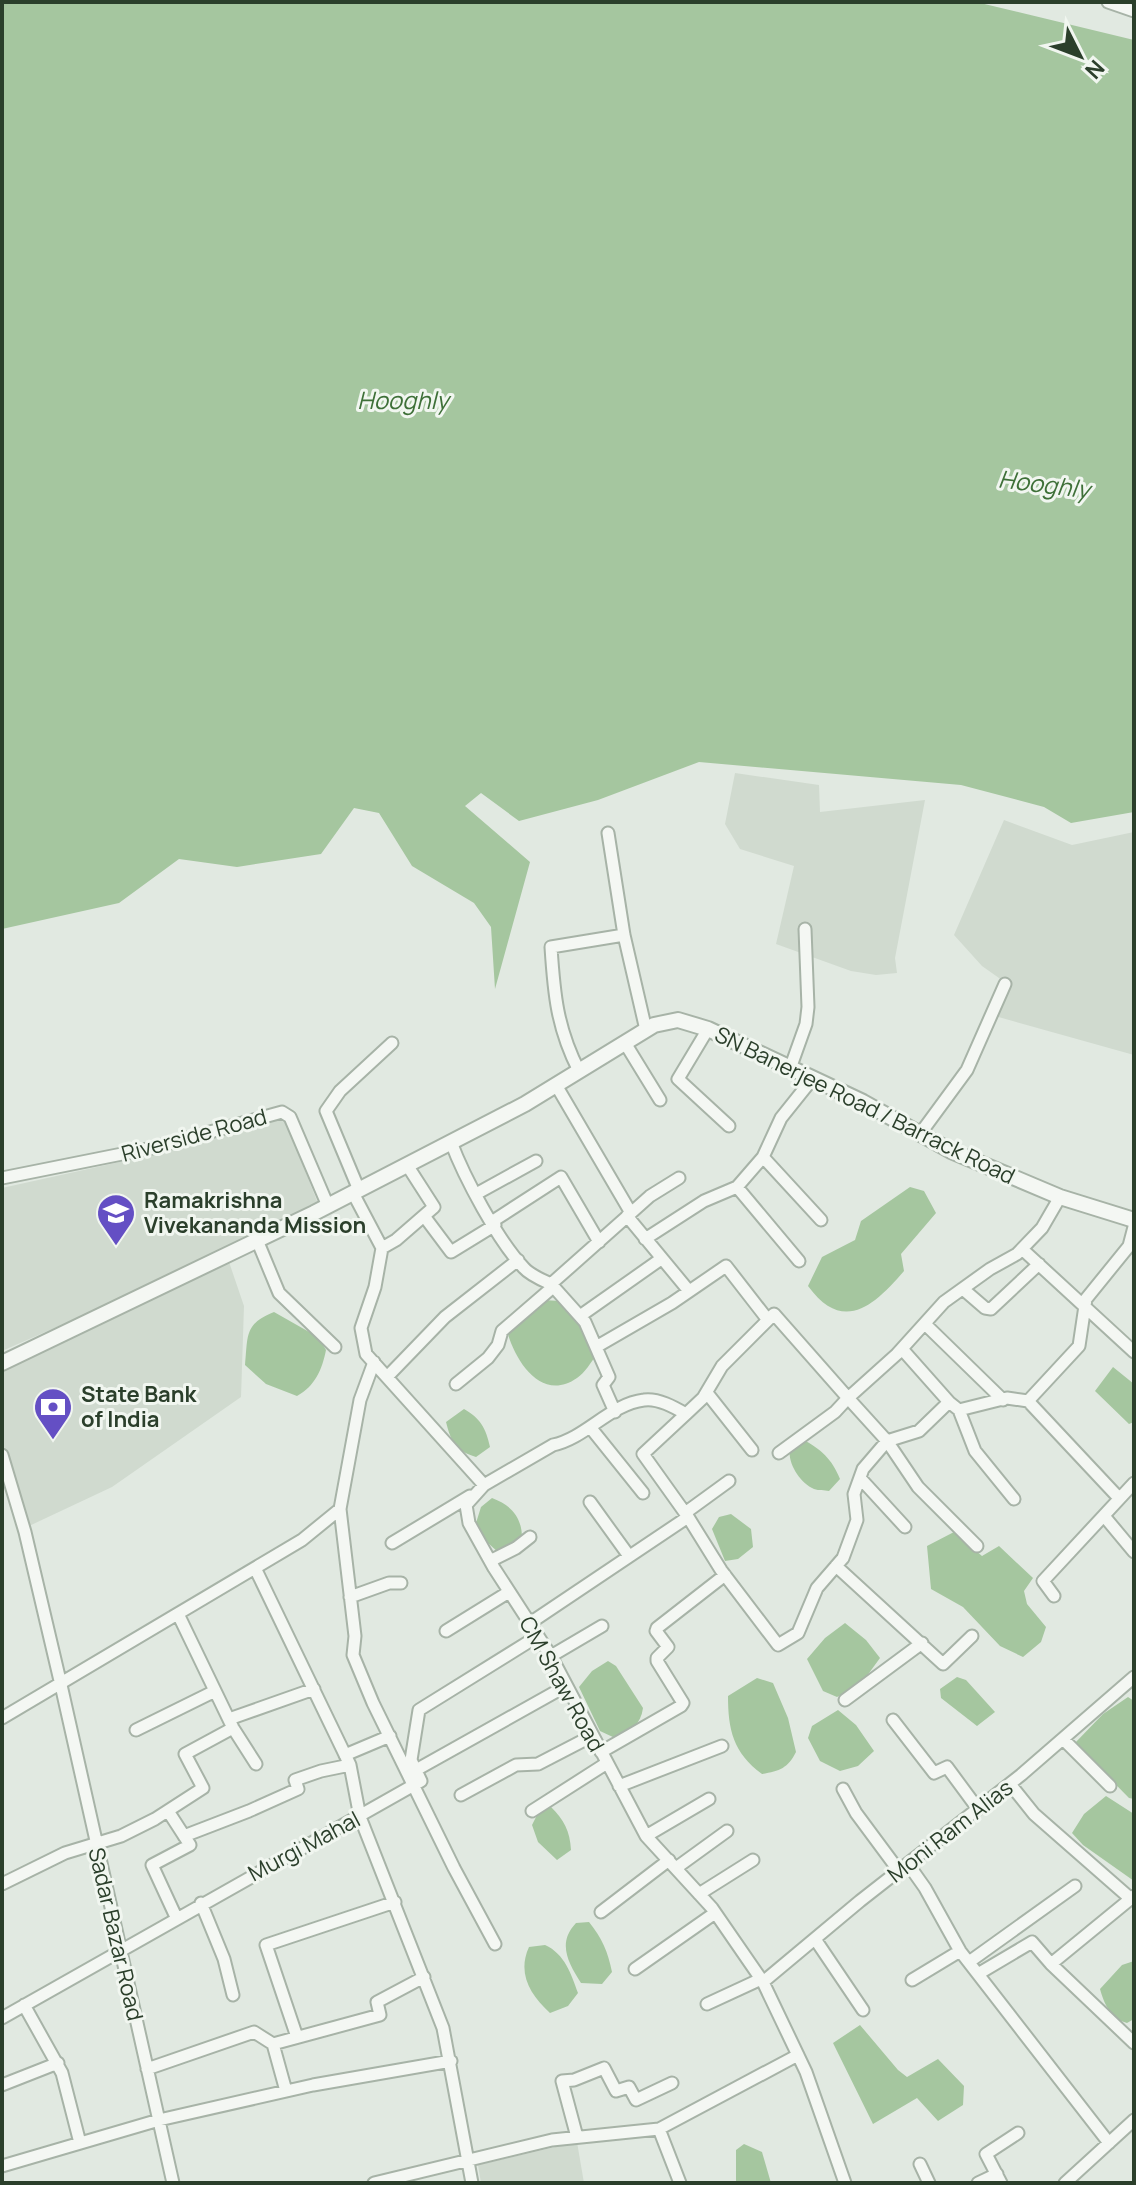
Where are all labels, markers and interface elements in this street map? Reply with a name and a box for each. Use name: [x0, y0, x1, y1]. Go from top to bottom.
north arrow: [1040, 16, 1120, 96]
text: N: [1078, 53, 1111, 85]
water label: Hooghly: [357, 383, 452, 416]
water label: Hooghly: [997, 462, 1095, 506]
street label: SN Banerjee Road / Barrack Road: [710, 1019, 1020, 1191]
street label: Riverside Road: [118, 1101, 270, 1169]
place label: Ramakrishna Vivekananda Mission: [144, 1185, 366, 1240]
school or university icon: Ramakrishna Vivekananda Mission: [95, 1192, 137, 1247]
place label: State Bank of India: [81, 1379, 198, 1434]
bank icon: State Bank of India: [32, 1386, 74, 1441]
street label: CM Shaw Road: [512, 1611, 612, 1757]
street label: Moni Ram Alias: [881, 1773, 1019, 1889]
street label: Murgi Mahal: [243, 1804, 365, 1888]
street label: Sadar Bazar Road: [82, 1845, 150, 2023]

